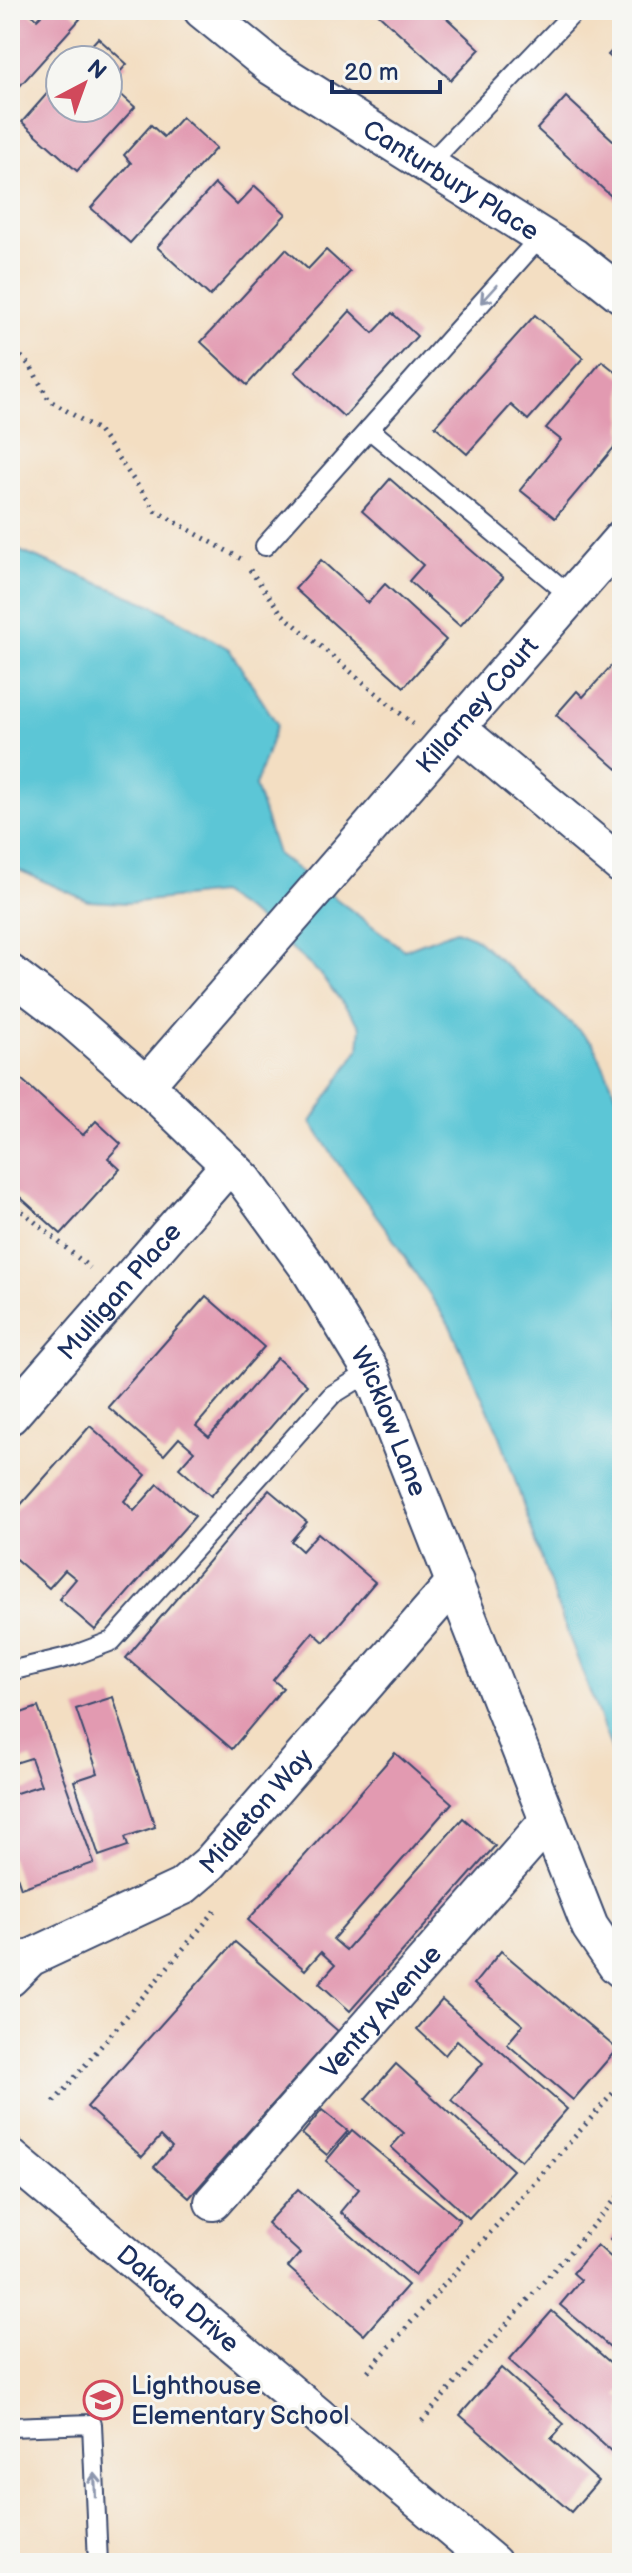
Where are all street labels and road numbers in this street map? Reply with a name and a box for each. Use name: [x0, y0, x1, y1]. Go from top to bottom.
street label: Canturbury Place: [357, 114, 544, 248]
street label: Killarney Court: [410, 631, 546, 780]
street label: Mulligan Place: [52, 1217, 189, 1367]
street label: Wicklow Lane: [343, 1342, 433, 1501]
street label: Midleton Way: [194, 1743, 320, 1881]
street label: Ventry Avenue: [315, 1939, 449, 2085]
street label: Dakota Drive: [110, 2240, 245, 2360]

